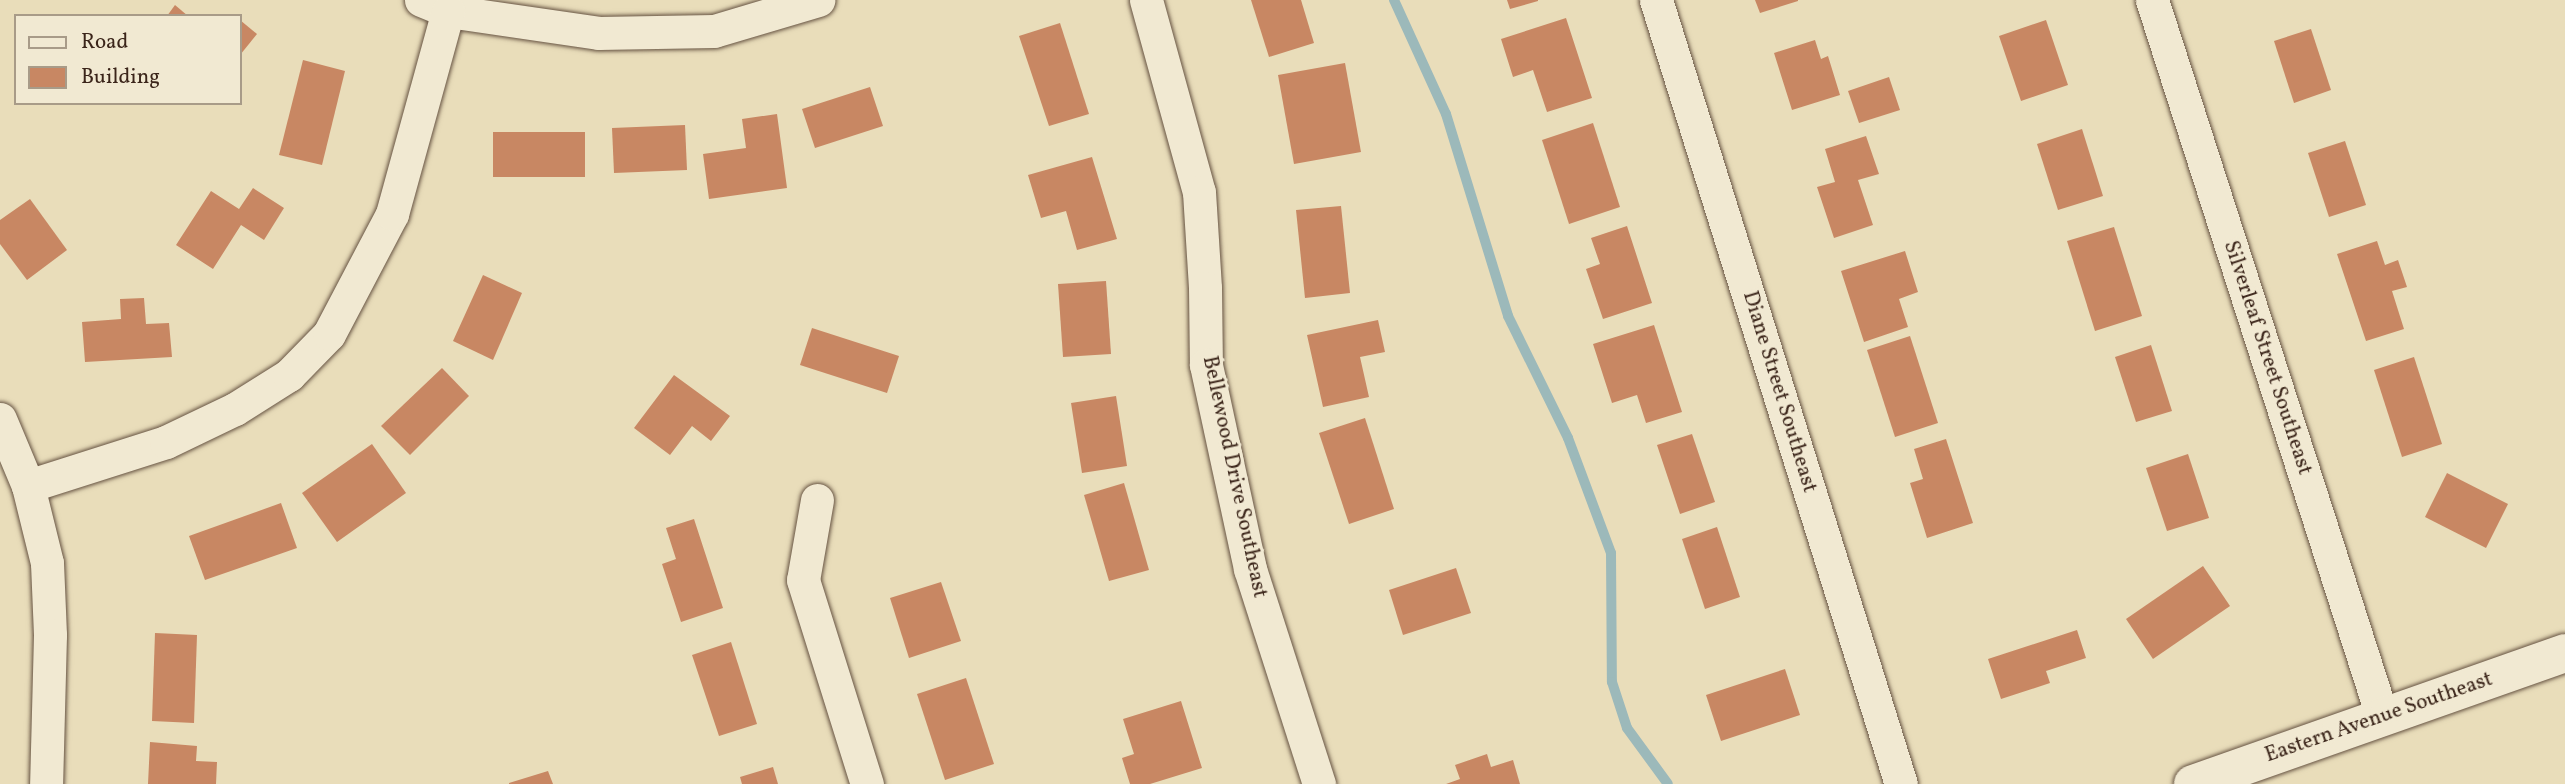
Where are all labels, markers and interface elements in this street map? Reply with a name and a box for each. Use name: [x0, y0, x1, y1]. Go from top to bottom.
legend: [14, 14, 242, 105]
text: Road: [81, 28, 128, 57]
text: Building: [81, 63, 160, 92]
street label: Silverleaf Street Southeast: [2218, 239, 2316, 477]
street label: Diane Street Southeast: [1736, 288, 1822, 496]
street label: Bellewood Drive Southeast: [1196, 354, 1272, 600]
street label: Eastern Avenue Southeast: [2262, 667, 2496, 769]

